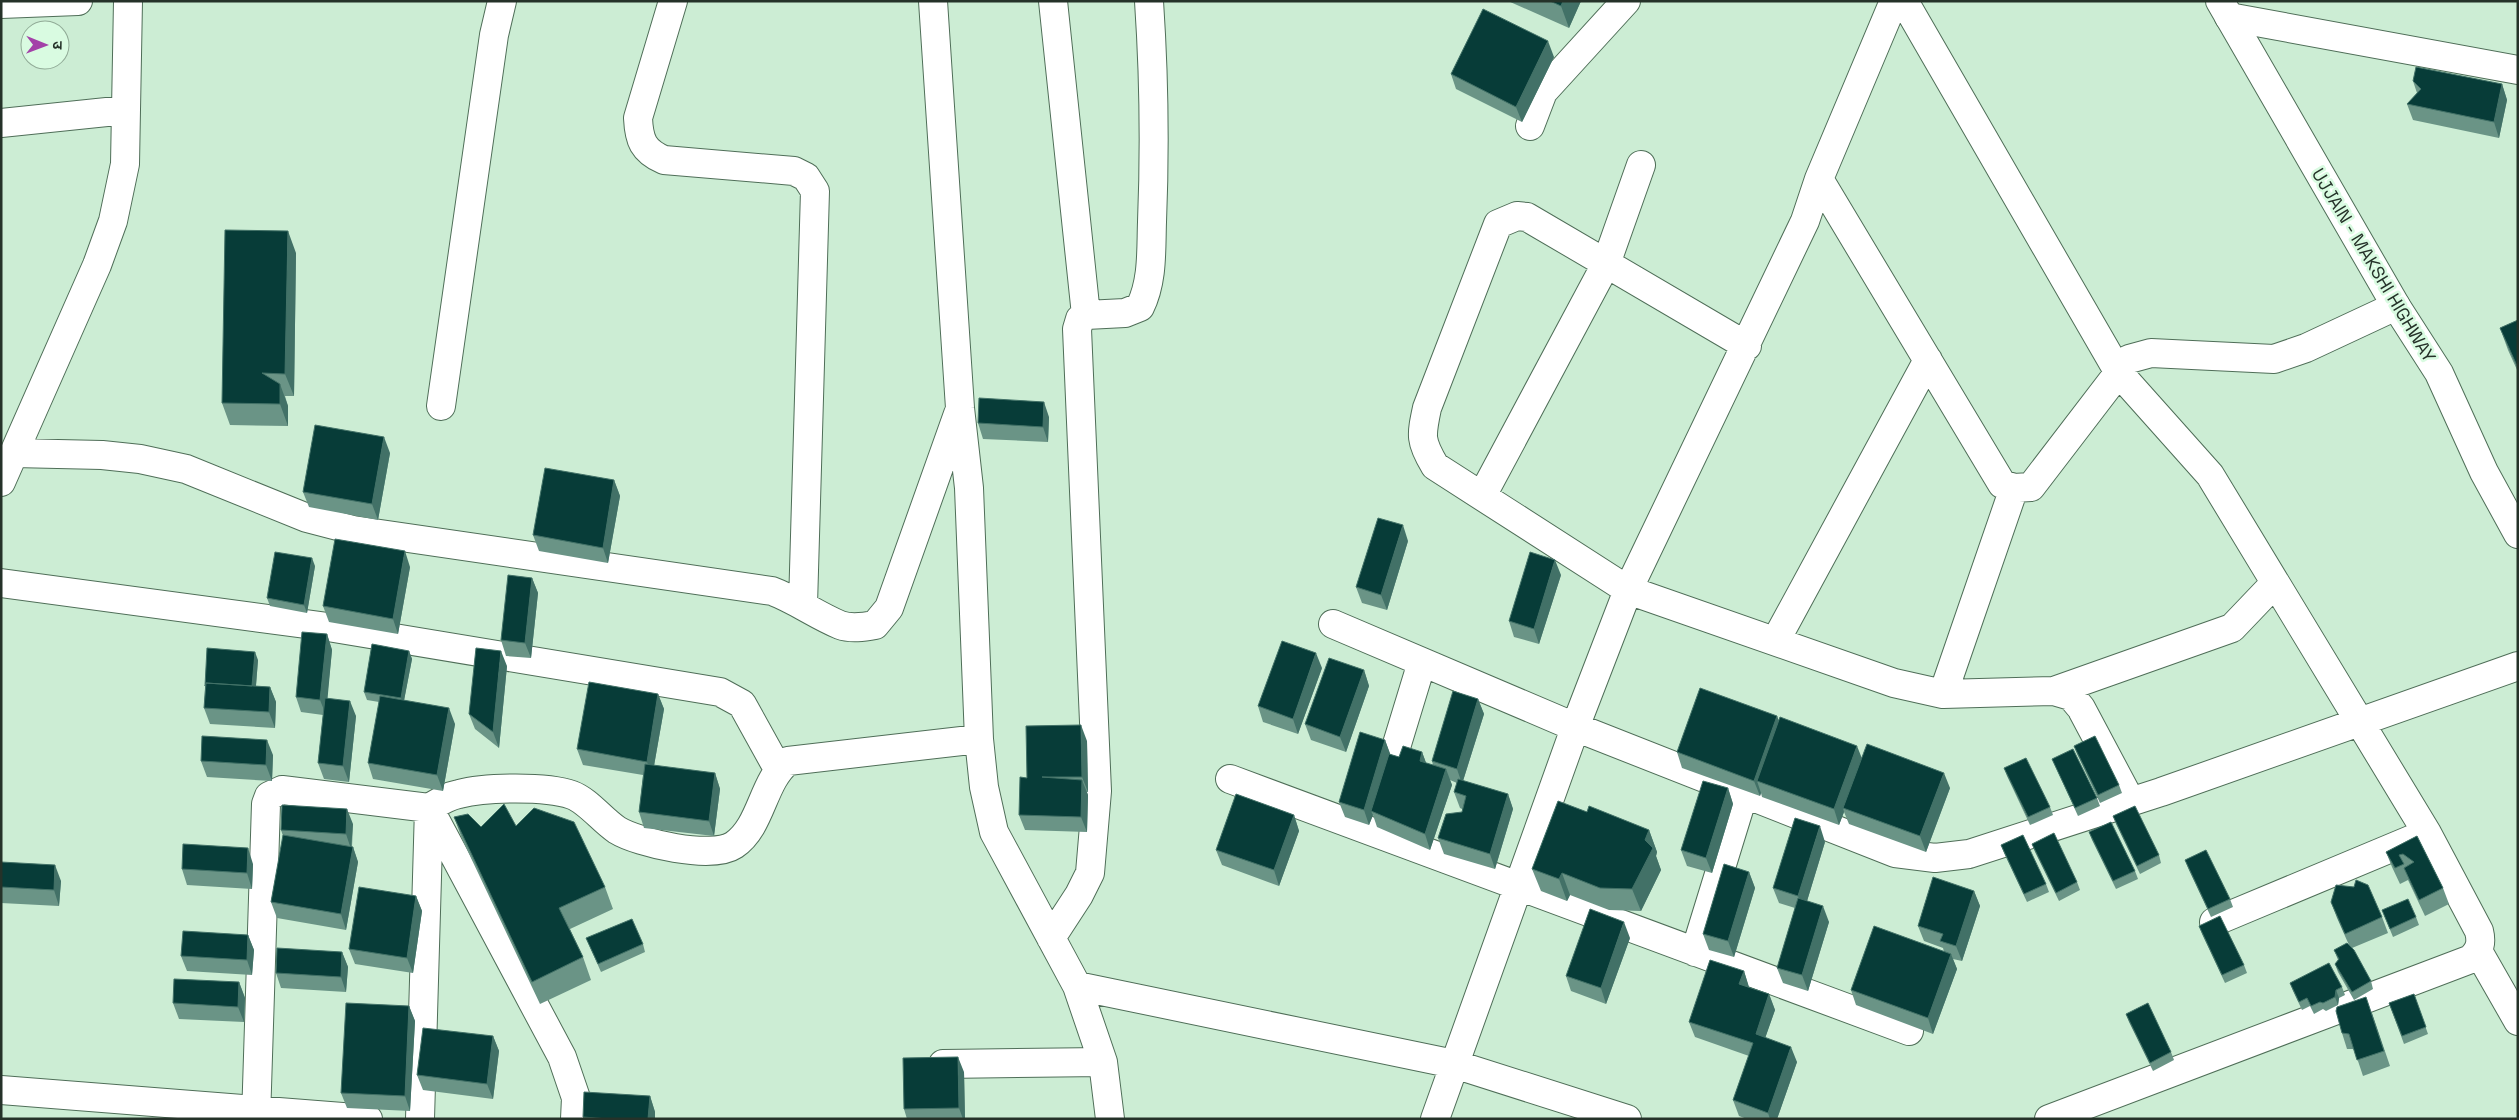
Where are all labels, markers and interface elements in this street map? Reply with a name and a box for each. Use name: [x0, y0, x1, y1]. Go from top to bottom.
north arrow: [20, 20, 70, 70]
text: उ: [49, 41, 67, 50]
street label: UJJAIN - MAKSHI HIGHWAY: [2307, 164, 2441, 366]

